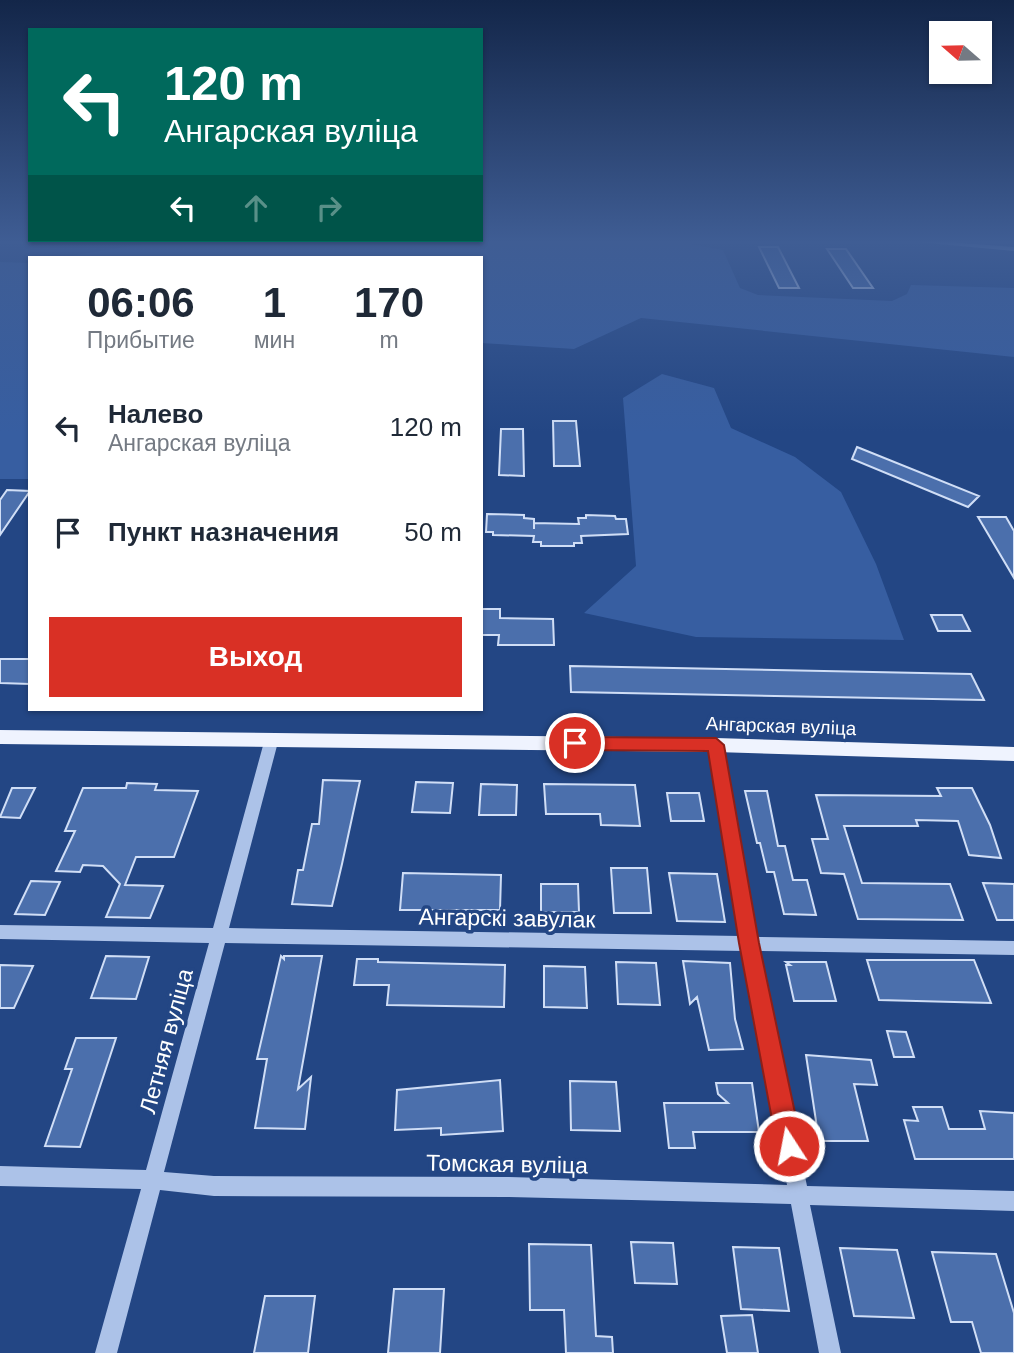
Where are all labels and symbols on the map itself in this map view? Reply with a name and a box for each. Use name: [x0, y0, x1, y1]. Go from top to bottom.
north arrow: [929, 21, 992, 84]
pin: [545, 713, 605, 773]
street label: Ангарская вуліца: [705, 713, 857, 739]
street label: Ангарскі завулак: [418, 903, 597, 933]
street label: Летняя вуліца: [134, 966, 198, 1116]
position arrow: [752, 1109, 826, 1183]
street label: Томская вуліца: [426, 1150, 588, 1178]

